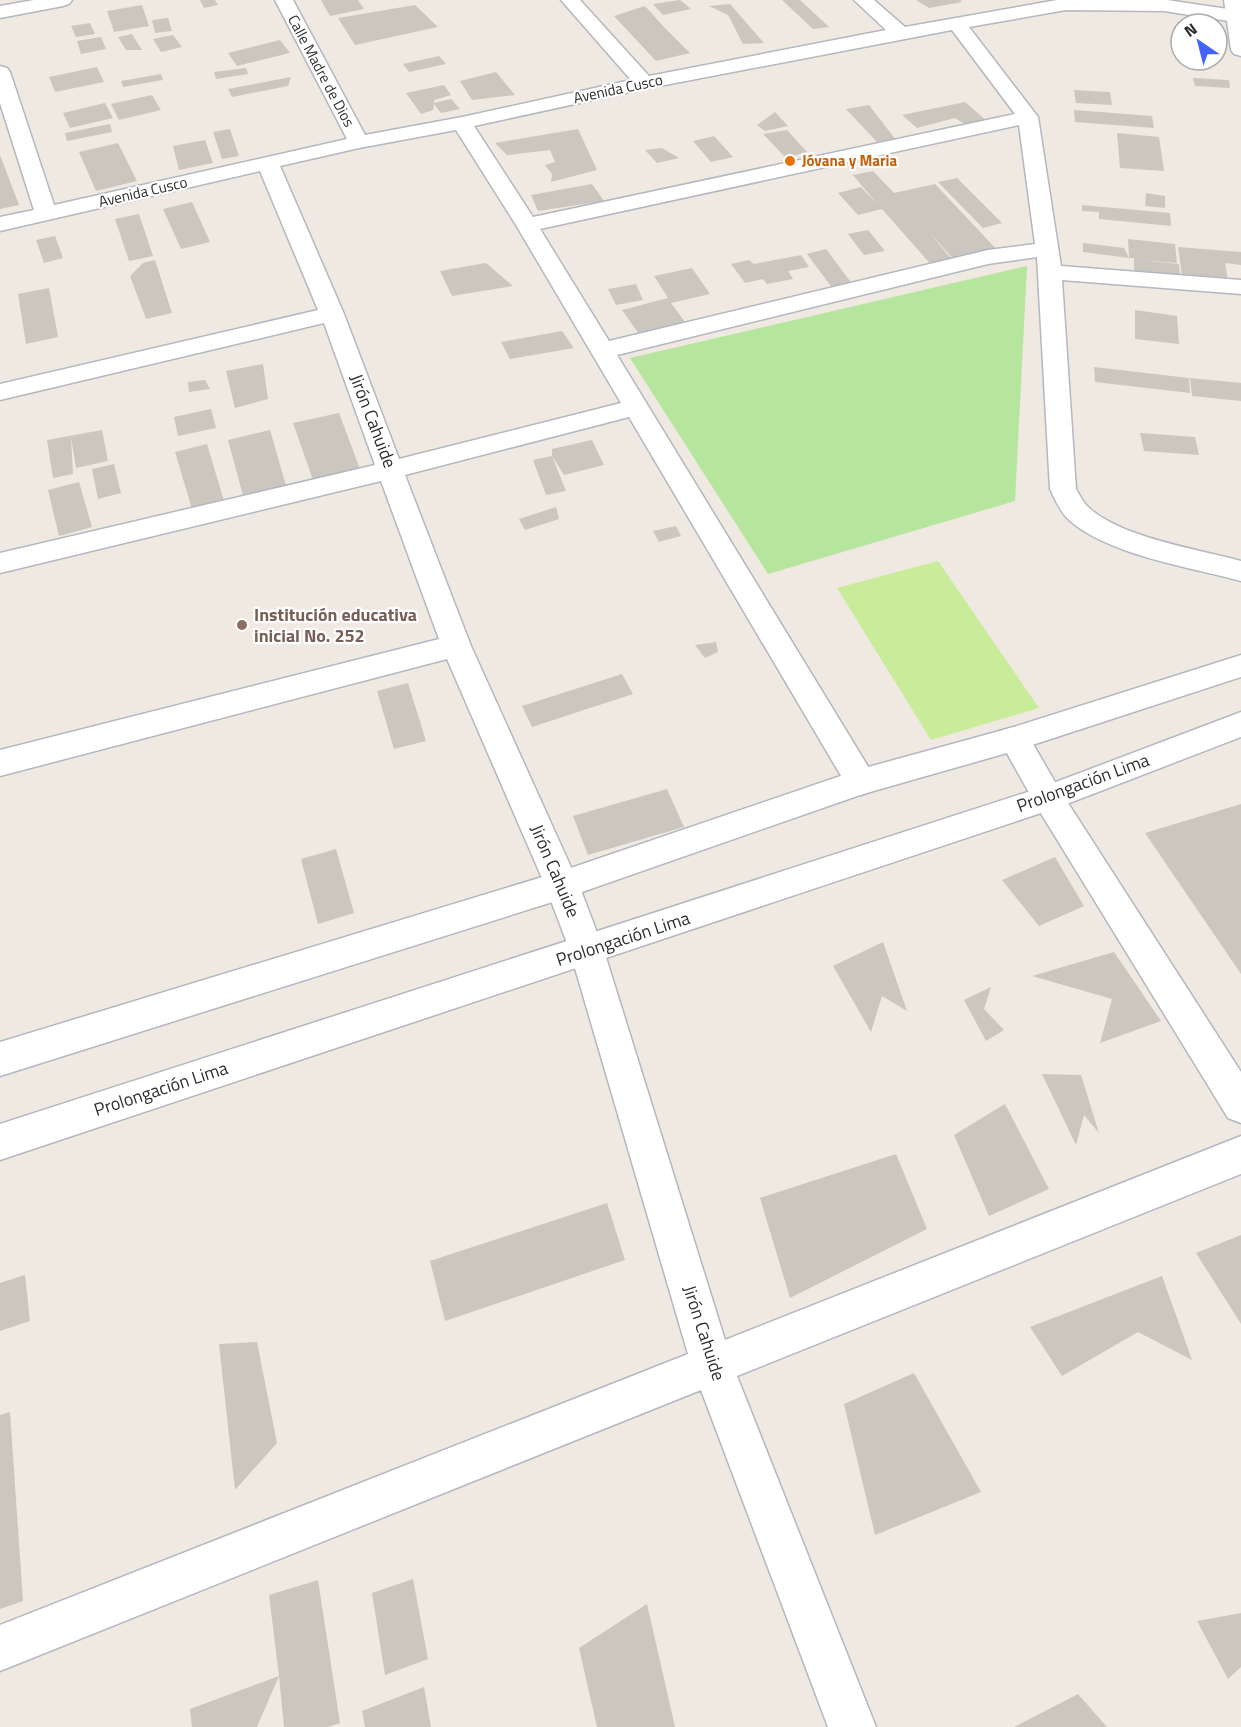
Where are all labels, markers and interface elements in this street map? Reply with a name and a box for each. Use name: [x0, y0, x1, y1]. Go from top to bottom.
street label: Calle Madre de Dios: [282, 11, 361, 131]
north arrow: [1169, 12, 1229, 72]
text: N: [1179, 17, 1202, 43]
street label: Avenida Cusco: [571, 68, 665, 109]
place label: Jóvana y Maria: [802, 149, 897, 172]
marker: Jóvana y Maria: [783, 154, 797, 168]
street label: Avenida Cusco: [96, 170, 190, 213]
street label: Jirón Cahuide: [343, 370, 404, 472]
place label: Institución educativa inicial No. 252: [254, 601, 417, 649]
marker: Institución educativa inicial No. 252: [235, 618, 249, 632]
street label: Prolongación Lima: [1013, 746, 1153, 819]
street label: Jirón Cahuide: [524, 820, 587, 922]
street label: Prolongación Lima: [552, 904, 693, 973]
street label: Prolongación Lima: [90, 1054, 231, 1123]
street label: Jirón Cahuide: [676, 1282, 733, 1384]

